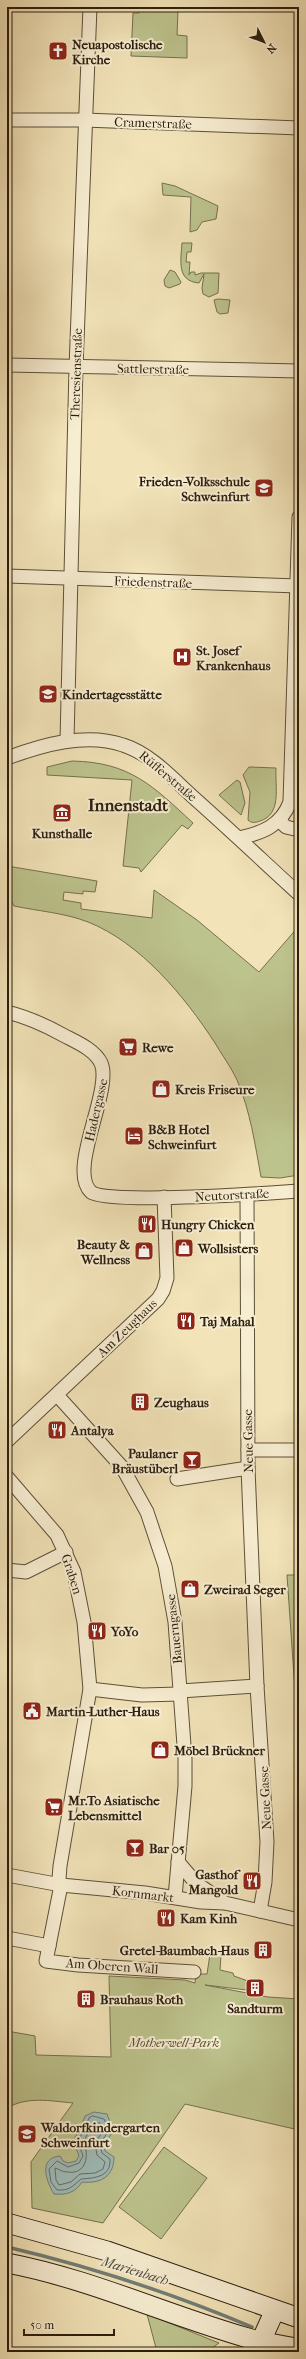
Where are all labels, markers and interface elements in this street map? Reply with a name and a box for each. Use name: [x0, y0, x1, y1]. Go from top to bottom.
north arrow: [244, 22, 284, 62]
place label: Neuapostolische Kirche: [72, 37, 163, 67]
church icon: Neuapostolische Kirche: [47, 40, 69, 62]
text: N: [263, 41, 279, 56]
street label: Cramerstraße: [114, 114, 193, 132]
street label: Theresienstraße: [67, 327, 85, 420]
street label: Sattlerstraße: [117, 361, 190, 377]
place label: Frieden-Volksschule Schweinfurt: [138, 474, 251, 504]
school or university icon: Frieden-Volksschule Schweinfurt: [253, 477, 275, 499]
street label: Friedenstraße: [114, 573, 193, 591]
place label: St. Josef Krankenhaus: [196, 643, 271, 673]
hospital icon: St. Josef Krankenhaus: [171, 646, 193, 668]
school or university icon: Kindertagesstätte: [37, 683, 59, 705]
place label: Kindertagesstätte: [62, 687, 162, 703]
street label: Rüfferstraße: [136, 748, 200, 805]
district label: Innenstadt: [88, 795, 169, 815]
museum icon: Kunsthalle: [51, 802, 73, 824]
place label: Kunsthalle: [32, 826, 93, 841]
supermarket icon: Rewe: [117, 1036, 139, 1058]
place label: Rewe: [142, 1040, 174, 1055]
street label: Hadergasse: [81, 1076, 111, 1143]
shop icon: Kreis Friseure: [150, 1078, 172, 1100]
place label: Kreis Friseure: [175, 1082, 255, 1097]
place label: B&B Hotel Schweinfurt: [148, 1122, 217, 1152]
hotel icon: B&B Hotel Schweinfurt: [123, 1125, 145, 1147]
street label: Neutorstraße: [194, 1186, 270, 1204]
restaurant icon: Hungry Chicken: [136, 1213, 158, 1235]
place label: Hungry Chicken: [161, 1217, 255, 1233]
place label: Beauty & Wellness: [77, 1237, 130, 1267]
shop icon: Wollsisters: [173, 1237, 195, 1259]
shop icon: Beauty & Wellness: [133, 1240, 155, 1262]
place label: Wollsisters: [197, 1241, 259, 1256]
street label: Am Zeughaus: [93, 1296, 160, 1361]
restaurant icon: Taj Mahal: [175, 1310, 197, 1332]
place label: Taj Mahal: [199, 1314, 255, 1329]
building icon: Zeughaus: [129, 1391, 151, 1413]
place label: Zeughaus: [154, 1395, 209, 1411]
street label: Neue Gasse: [240, 1408, 256, 1473]
restaurant icon: Antalya: [46, 1419, 68, 1441]
place label: Antalya: [70, 1423, 115, 1439]
place label: Paulaner Bräustüberl: [112, 1446, 178, 1476]
bar icon: Paulaner Bräustüberl: [181, 1449, 203, 1471]
street label: Graben: [58, 1552, 86, 1596]
shop icon: Zweirad Seger: [179, 1578, 201, 1600]
place label: Zweirad Seger: [204, 1582, 286, 1598]
street label: Bauerngasse: [163, 1593, 185, 1665]
restaurant icon: YoYo: [86, 1620, 108, 1642]
place label: YoYo: [110, 1624, 139, 1639]
public building icon: Martin-Luther-Haus: [21, 1700, 43, 1722]
place label: Martin-Luther-Haus: [45, 1704, 160, 1719]
shop icon: Möbel Brückner: [149, 1739, 171, 1761]
place label: Möbel Brückner: [173, 1743, 265, 1758]
street label: Neue Gasse: [256, 1765, 274, 1830]
place label: Mr.To Asiatische Lebensmittel: [67, 1793, 160, 1823]
supermarket icon: Mr.To Asiatische Lebensmittel: [43, 1796, 65, 1818]
bar icon: Bar 05: [124, 1837, 146, 1859]
place label: Bar 05: [149, 1841, 185, 1856]
place label: Gasthof Mangold: [188, 1867, 241, 1898]
restaurant icon: Gasthof Mangold: [241, 1870, 263, 1892]
street label: Kornmarkt: [111, 1883, 175, 1905]
restaurant icon: Kam Kinh: [155, 1907, 177, 1929]
place label: Kam Kinh: [180, 1911, 238, 1926]
building icon: Gretel-Baumbach-Haus: [252, 1939, 274, 1961]
place label: Gretel-Baumbach-Haus: [120, 1943, 249, 1958]
street label: Am Oberen Wall: [64, 1955, 159, 1977]
building icon: Sandturm: [244, 1977, 266, 1999]
building icon: Brauhaus Roth: [75, 1988, 97, 2010]
place label: Brauhaus Roth: [100, 1992, 184, 2007]
place label: Sandturm: [227, 2001, 283, 2016]
park label: Motherwell-Park: [128, 2035, 219, 2050]
place label: Waldorfkindergarten Schweinfurt: [40, 2120, 160, 2150]
school or university icon: Waldorfkindergarten Schweinfurt: [16, 2123, 38, 2145]
water label: Marienbach: [98, 2252, 171, 2289]
scale bar: [24, 2311, 114, 2337]
text: 50 m: [30, 2318, 54, 2332]

